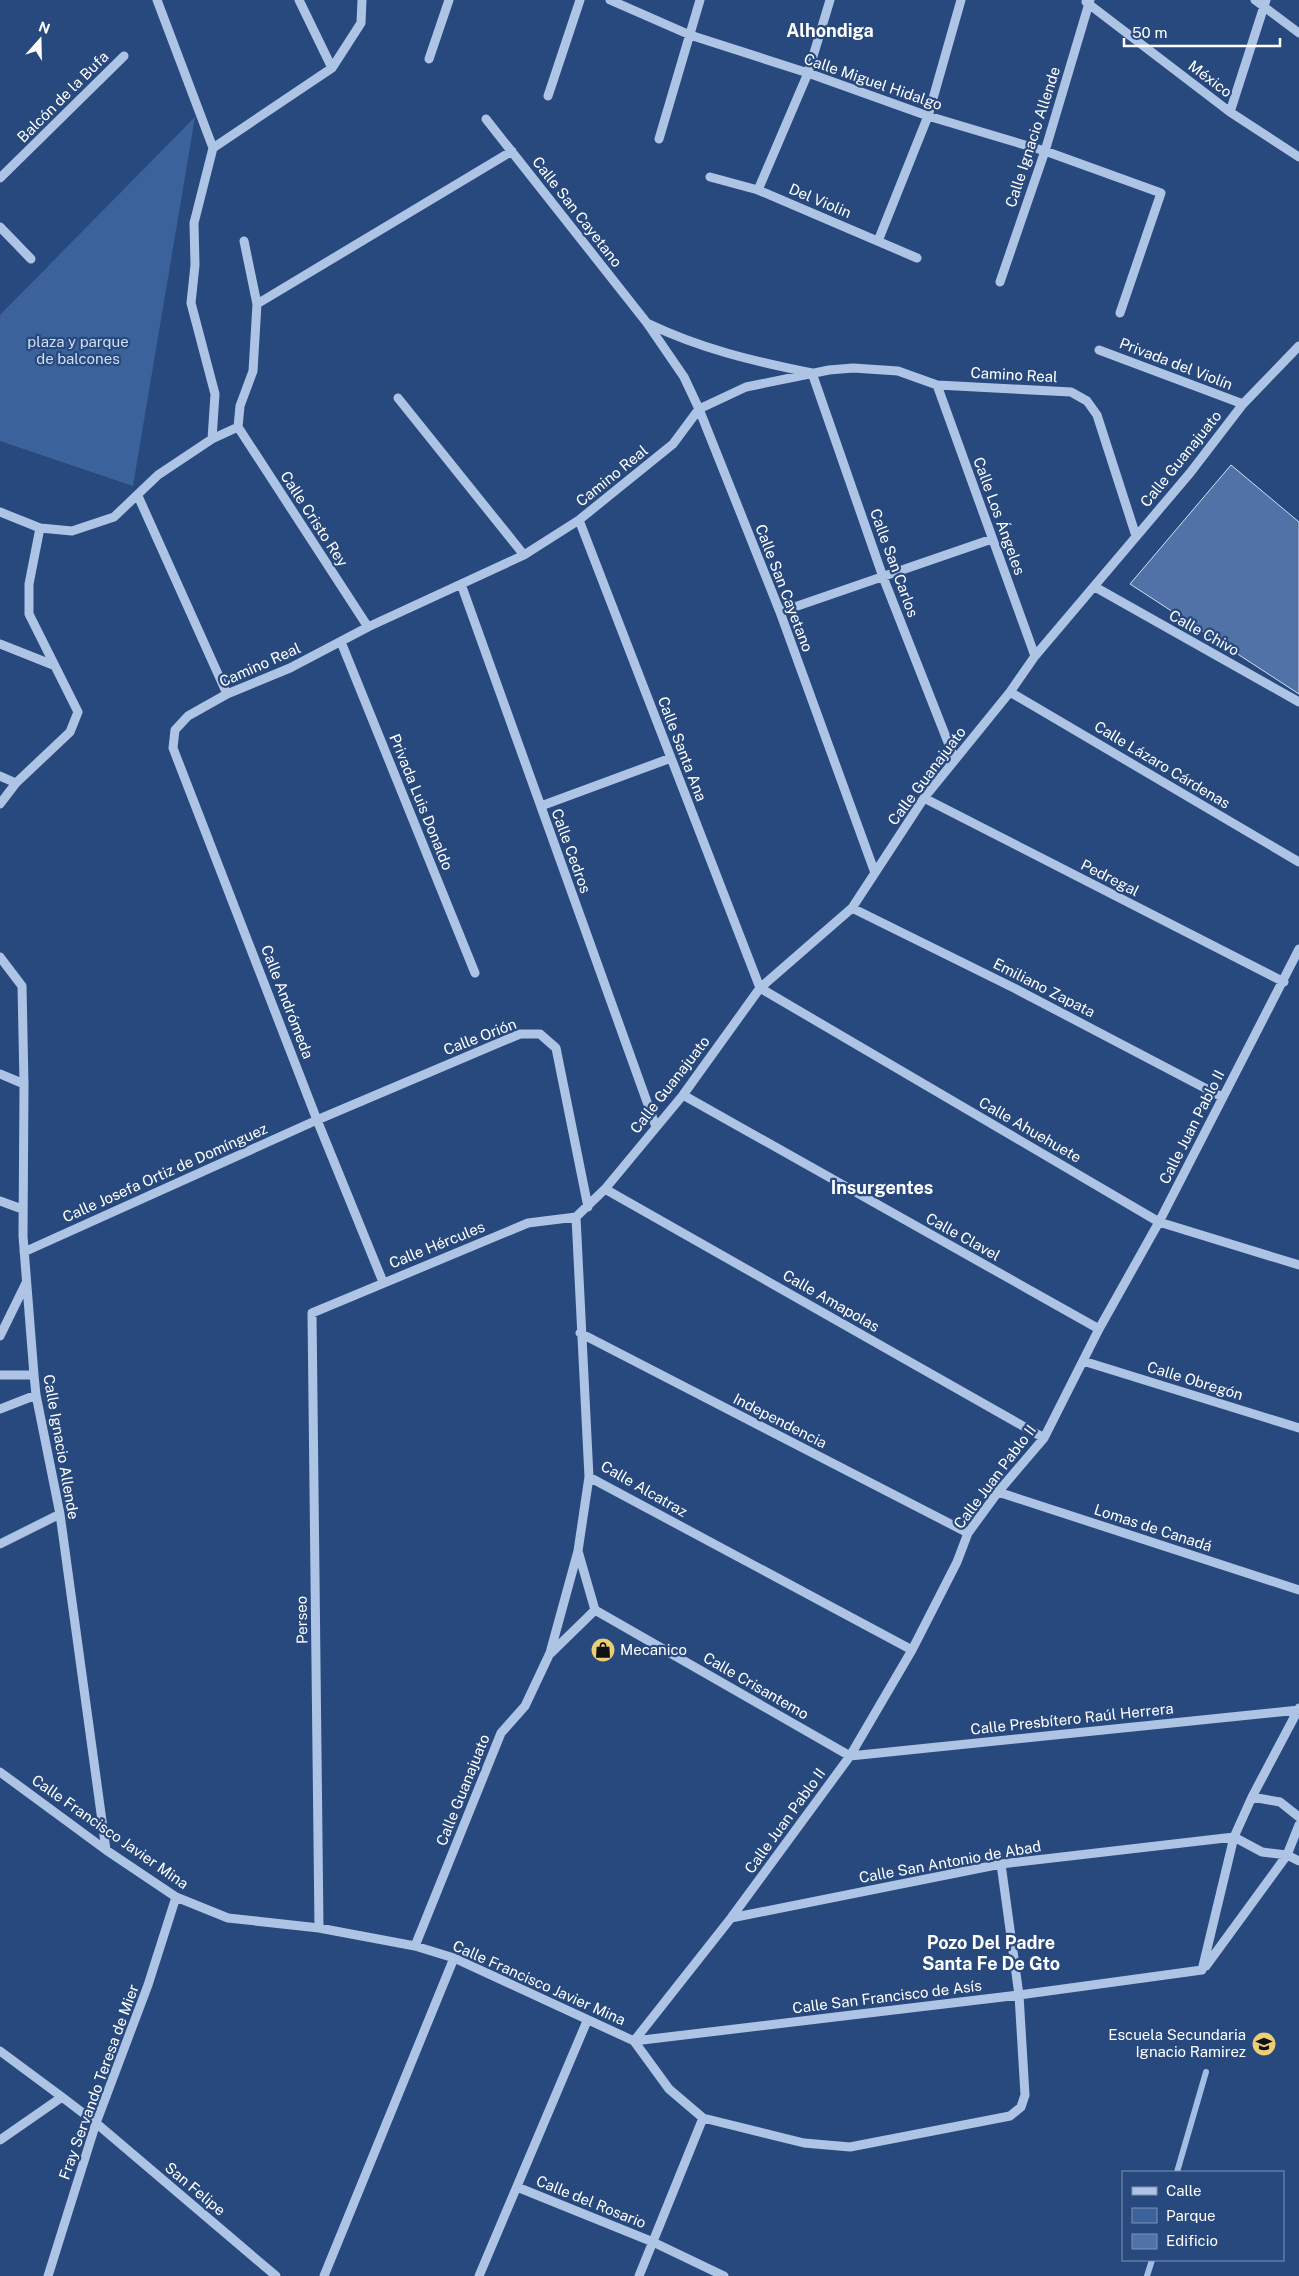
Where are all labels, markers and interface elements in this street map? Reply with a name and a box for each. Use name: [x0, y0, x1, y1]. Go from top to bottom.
north arrow: [15, 15, 65, 65]
scale bar: [1124, 15, 1280, 47]
text: N: [37, 18, 52, 37]
district label: Alhondiga: [786, 20, 874, 41]
text: 50 m: [1132, 24, 1167, 41]
street label: Balcón de la Bufa: [14, 48, 112, 146]
street label: Calle Miguel Hidalgo: [802, 50, 945, 113]
street label: México: [1185, 57, 1235, 100]
street label: Calle Ignacio Allende: [1002, 64, 1063, 209]
street label: Calle San Cayetano: [529, 153, 626, 270]
street label: Del Violin: [787, 180, 854, 221]
park label: plaza y parque de balcones: [27, 333, 129, 367]
street label: Privada del Violín: [1117, 334, 1235, 393]
street label: Camino Real: [970, 364, 1058, 385]
street label: Calle Guanajuato: [1137, 407, 1225, 510]
street label: Camino Real: [572, 442, 651, 510]
street label: Calle Los Ángeles: [970, 455, 1029, 577]
street label: Calle Cristo Rey: [277, 468, 352, 570]
street label: Calle San Carlos: [867, 506, 922, 619]
street label: Calle San Cayetano: [752, 522, 817, 654]
street label: Calle Chivo: [1166, 606, 1242, 659]
street label: Camino Real: [217, 639, 303, 690]
street label: Calle Santa Ana: [655, 694, 710, 804]
street label: Calle Lázaro Cárdenas: [1091, 717, 1233, 812]
street label: Calle Guanajuato: [884, 723, 969, 828]
street label: Privada Luis Donaldo: [386, 731, 457, 872]
street label: Calle Cedros: [548, 806, 595, 895]
street label: Pedregal: [1078, 856, 1142, 899]
street label: Calle Andrómeda: [258, 943, 317, 1061]
street label: Emiliano Zapata: [991, 955, 1098, 1021]
street label: Calle Orión: [441, 1015, 519, 1058]
street label: Calle Guanajuato: [626, 1033, 713, 1137]
street label: Calle Juan Pablo II: [1155, 1067, 1228, 1187]
street label: Calle Ahuehuete: [976, 1093, 1084, 1166]
street label: Calle Josefa Ortiz de Domínguez: [60, 1120, 270, 1226]
district label: Insurgentes: [831, 1177, 933, 1198]
street label: Calle Clavel: [923, 1209, 1003, 1264]
street label: Calle Hércules: [386, 1218, 487, 1271]
street label: Calle Amapolas: [780, 1266, 883, 1335]
street label: Calle Obregón: [1145, 1358, 1245, 1403]
street label: Calle Ignacio Allende: [40, 1373, 83, 1521]
street label: Independencia: [731, 1390, 830, 1451]
street label: Calle Juan Pablo II: [950, 1421, 1039, 1532]
street label: Calle Alcatraz: [598, 1457, 690, 1520]
street label: Lomas de Canadá: [1092, 1500, 1214, 1555]
street label: Perseo: [293, 1596, 310, 1644]
shop icon: Mecanico: [590, 1637, 616, 1663]
place label: Mecanico: [620, 1641, 687, 1658]
street label: Calle Crisantemo: [701, 1649, 812, 1723]
street label: Calle Presbítero Raúl Herrera: [970, 1699, 1174, 1738]
street label: Calle Guanajuato: [432, 1732, 493, 1848]
street label: Calle Juan Pablo II: [741, 1765, 828, 1876]
street label: Calle Francisco Javier Mina: [29, 1771, 192, 1892]
street label: Calle San Antonio de Abad: [857, 1837, 1042, 1886]
district label: Pozo Del Padre Santa Fe De Gto: [922, 1932, 1060, 1974]
street label: Calle Francisco Javier Mina: [450, 1937, 628, 2028]
street label: Calle San Francisco de Asís: [791, 1976, 983, 2017]
street label: Fray Servando Teresa de Mier: [55, 1982, 142, 2182]
place label: Escuela Secundaria Ignacio Ramirez: [1108, 2026, 1246, 2060]
school or university icon: Escuela Secundaria Ignacio Ramirez: [1251, 2031, 1277, 2057]
street label: San Felipe: [162, 2158, 229, 2219]
legend: [1122, 2171, 1284, 2261]
street label: Calle del Rosario: [534, 2172, 649, 2231]
text: Calle: [1166, 2182, 1202, 2199]
text: Parque: [1166, 2207, 1216, 2224]
text: Edificio: [1166, 2232, 1218, 2249]

